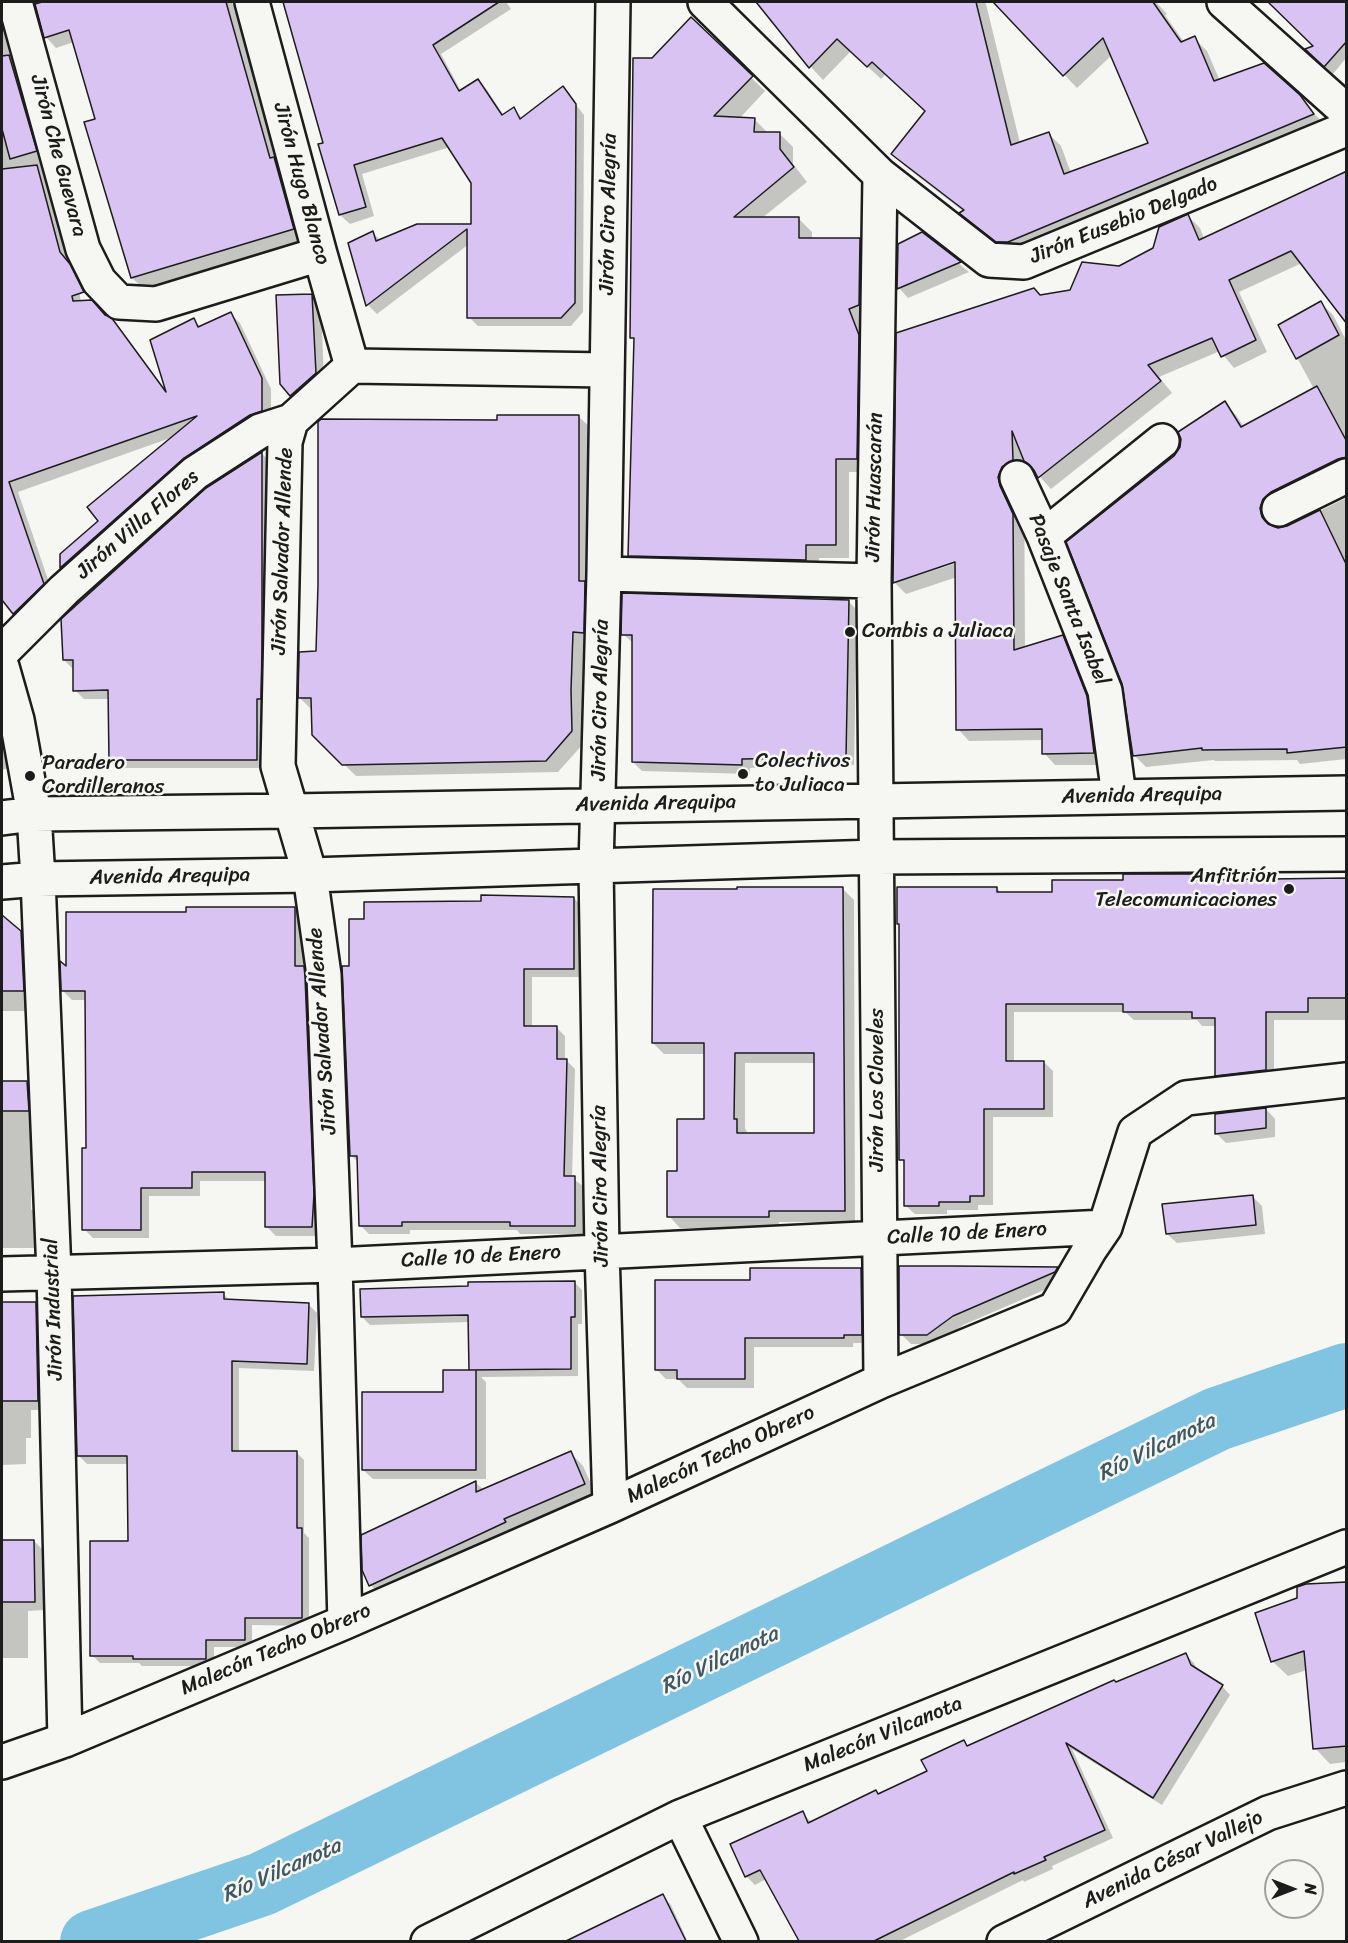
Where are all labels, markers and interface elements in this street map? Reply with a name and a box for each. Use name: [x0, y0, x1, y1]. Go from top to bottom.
street label: Jirón Che Guevara: [24, 72, 92, 240]
street label: Jirón Hugo Blanco: [267, 100, 335, 268]
street label: Jirón Ciro Alegría: [595, 133, 623, 295]
street label: Jirón Eusebio Delgado: [1026, 172, 1222, 270]
street label: Jirón Huascarán: [861, 412, 889, 562]
street label: Jirón Salvador Allende: [267, 447, 299, 655]
street label: Jirón Villa Flores: [72, 465, 204, 585]
street label: Pasaje Santa Isabel: [1022, 511, 1114, 689]
street label: Jirón Ciro Alegría: [587, 619, 615, 781]
place label: Combis a Juliaca: [862, 619, 1013, 645]
marker: Combis a Juliaca: [843, 625, 857, 639]
place label: Colectivos to Juliaca: [755, 749, 850, 799]
place label: Paradero Cordilleranos: [42, 751, 164, 801]
marker: Colectivos to Juliaca: [736, 767, 750, 781]
marker: Paradero Cordilleranos: [23, 769, 37, 783]
street label: Avenida Arequipa: [1061, 782, 1223, 810]
street label: Avenida Arequipa: [575, 790, 737, 818]
street label: Avenida Arequipa: [89, 863, 251, 891]
place label: Anfitrión Telecomunicaciones: [1095, 864, 1277, 914]
marker: Anfitrión Telecomunicaciones: [1282, 882, 1296, 896]
street label: Jirón Salvador Allende: [303, 927, 343, 1135]
street label: Jirón Los Claveles: [865, 1008, 891, 1172]
street label: Jirón Ciro Alegría: [587, 1105, 615, 1267]
street label: Calle 10 de Enero: [886, 1217, 1048, 1251]
street label: Jirón Industrial: [39, 1237, 69, 1381]
street label: Calle 10 de Enero: [400, 1240, 562, 1274]
street label: Malecón Techo Obrero: [623, 1400, 819, 1510]
water label: Río Vilcanota: [1094, 1408, 1220, 1488]
street label: Malecón Techo Obrero: [177, 1598, 375, 1702]
water label: Río Vilcanota: [657, 1621, 783, 1701]
street label: Malecón Vilcanota: [800, 1692, 966, 1778]
street label: Avenida César Vallejo: [1079, 1805, 1267, 1915]
water label: Río Vilcanota: [219, 1833, 345, 1909]
north arrow: [1264, 1859, 1324, 1919]
text: N: [1296, 1883, 1325, 1895]

